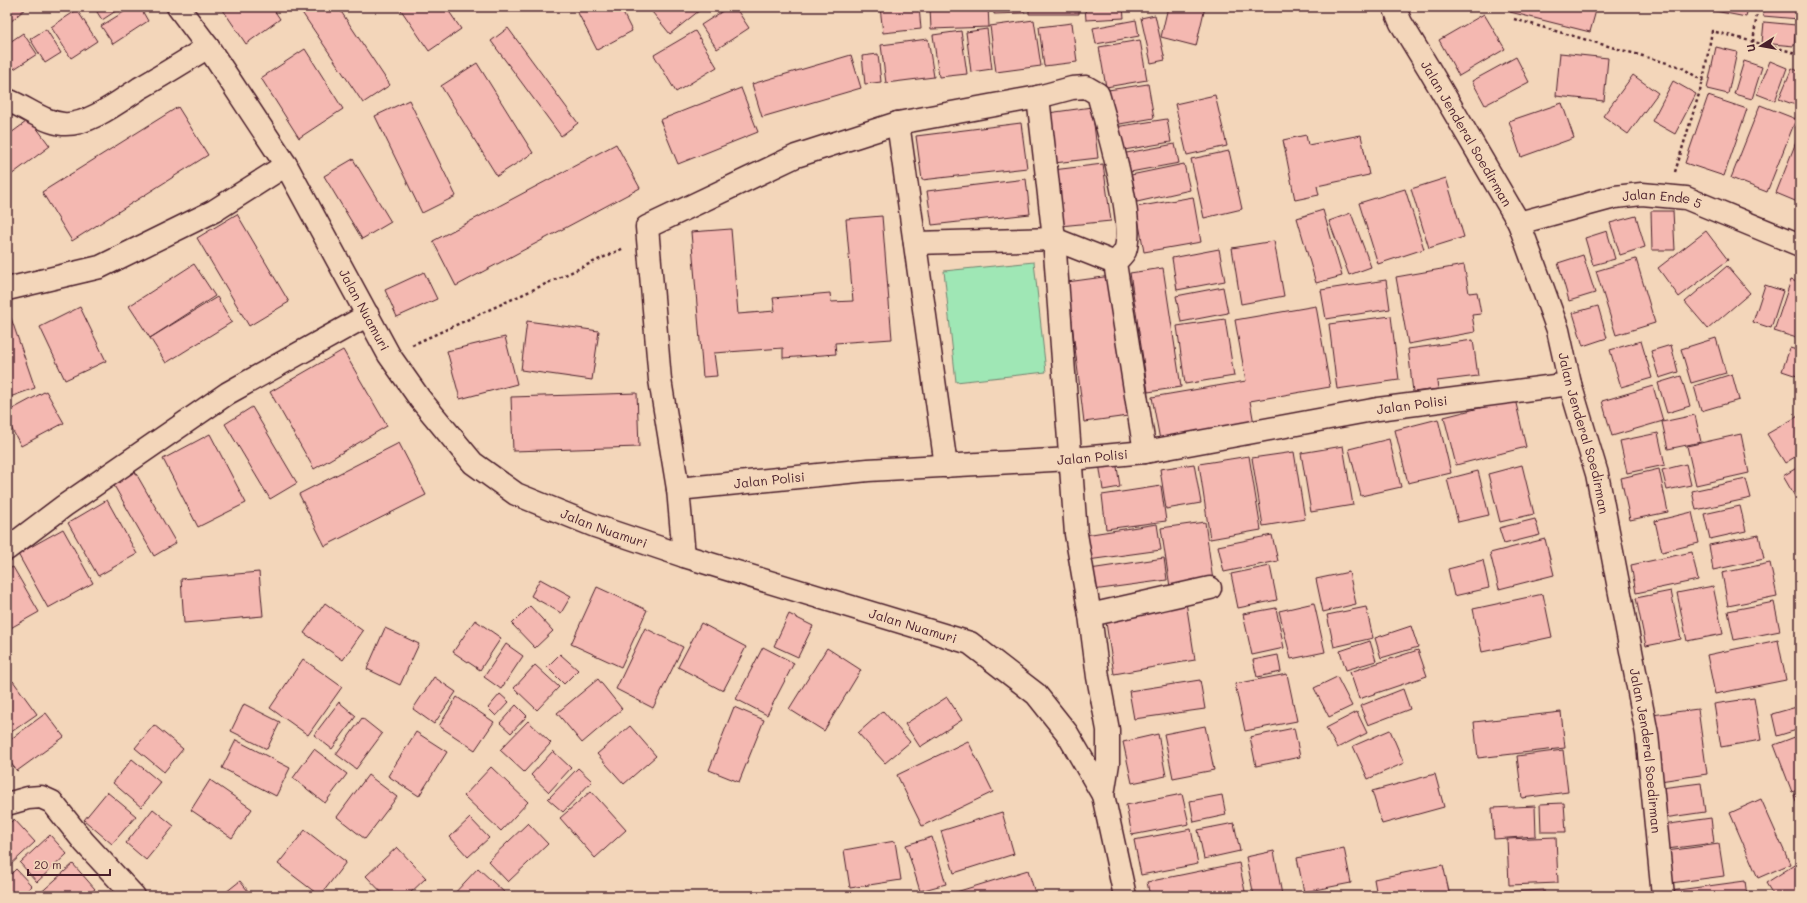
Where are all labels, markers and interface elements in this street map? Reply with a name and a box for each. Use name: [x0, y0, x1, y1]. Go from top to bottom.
north arrow: [1741, 26, 1781, 66]
text: U: [1743, 43, 1759, 53]
street label: Jalan Jenderal Soedirman: [1418, 57, 1516, 209]
street label: Jalan Ende 5: [1621, 185, 1705, 212]
street label: Jalan Nuamuri: [336, 265, 394, 353]
street label: Jalan Jenderal Soedirman: [1555, 351, 1613, 515]
street label: Jalan Polisi: [1375, 391, 1448, 417]
street label: Jalan Polisi: [1056, 445, 1129, 468]
street label: Jalan Polisi: [733, 467, 806, 491]
street label: Jalan Nuamuri: [558, 504, 650, 551]
street label: Jalan Nuamuri: [867, 604, 959, 647]
street label: Jalan Jenderal Soedirman: [1627, 667, 1666, 834]
scale bar: [28, 851, 110, 877]
text: 20 m: [34, 856, 62, 872]

